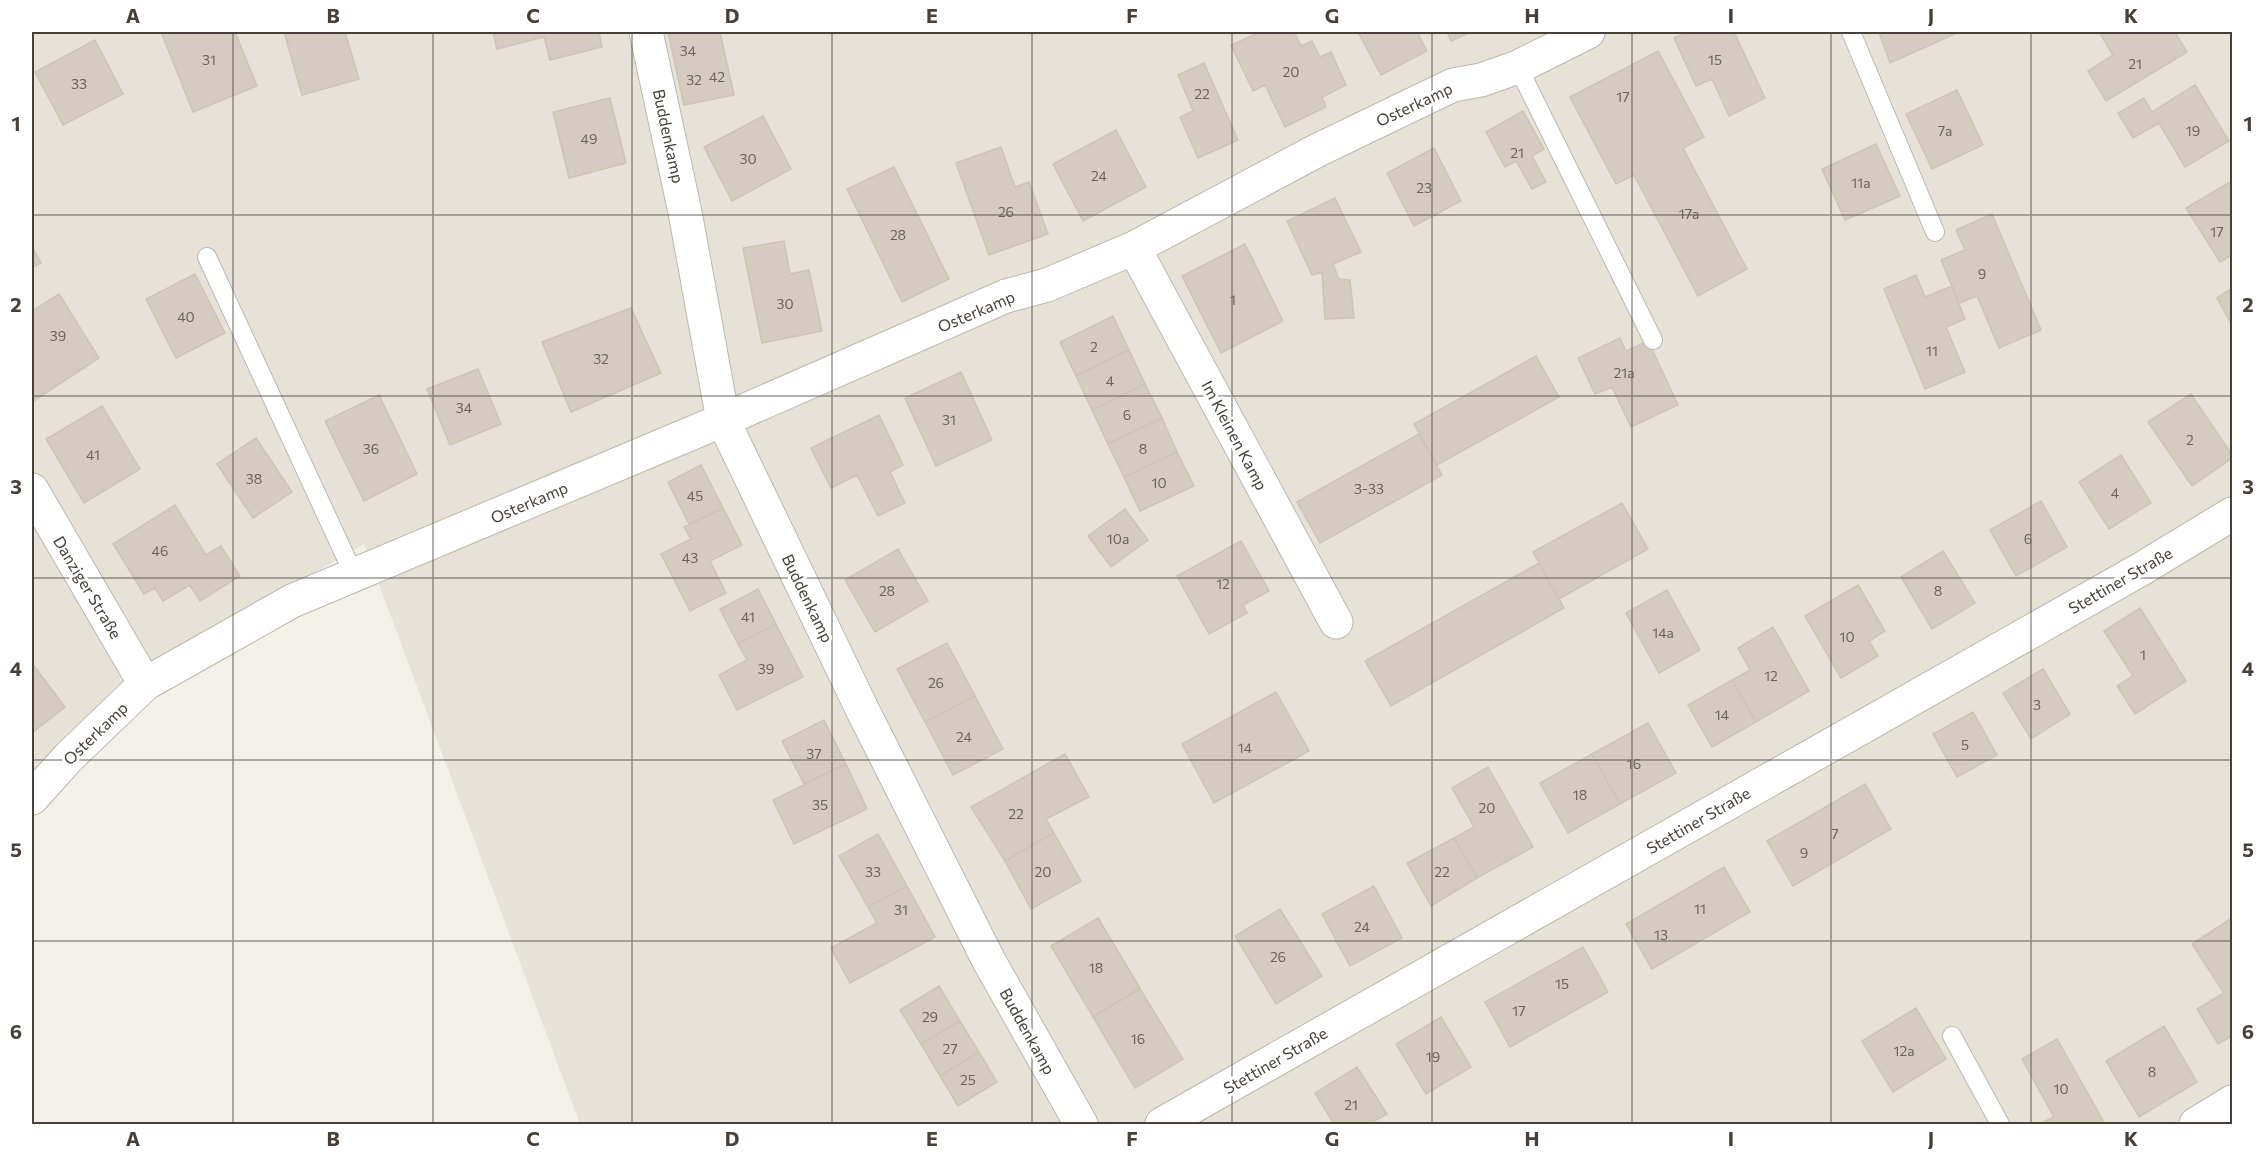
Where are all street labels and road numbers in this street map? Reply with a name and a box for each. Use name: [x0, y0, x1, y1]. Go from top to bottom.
street label: Osterkamp: [1373, 78, 1455, 130]
street label: Buddenkamp: [650, 87, 688, 185]
street label: Osterkamp: [935, 286, 1017, 336]
street label: Im Kleinen Kamp: [1198, 377, 1272, 493]
street label: Osterkamp: [488, 477, 570, 527]
street label: Danziger Straße: [50, 532, 126, 642]
street label: Stettiner Straße: [2065, 543, 2175, 617]
street label: Buddenkamp: [778, 551, 838, 645]
street label: Osterkamp: [59, 698, 131, 768]
street label: Stettiner Straße: [1643, 783, 1753, 857]
street label: Buddenkamp: [996, 984, 1060, 1078]
street label: Stettiner Straße: [1220, 1023, 1330, 1097]

